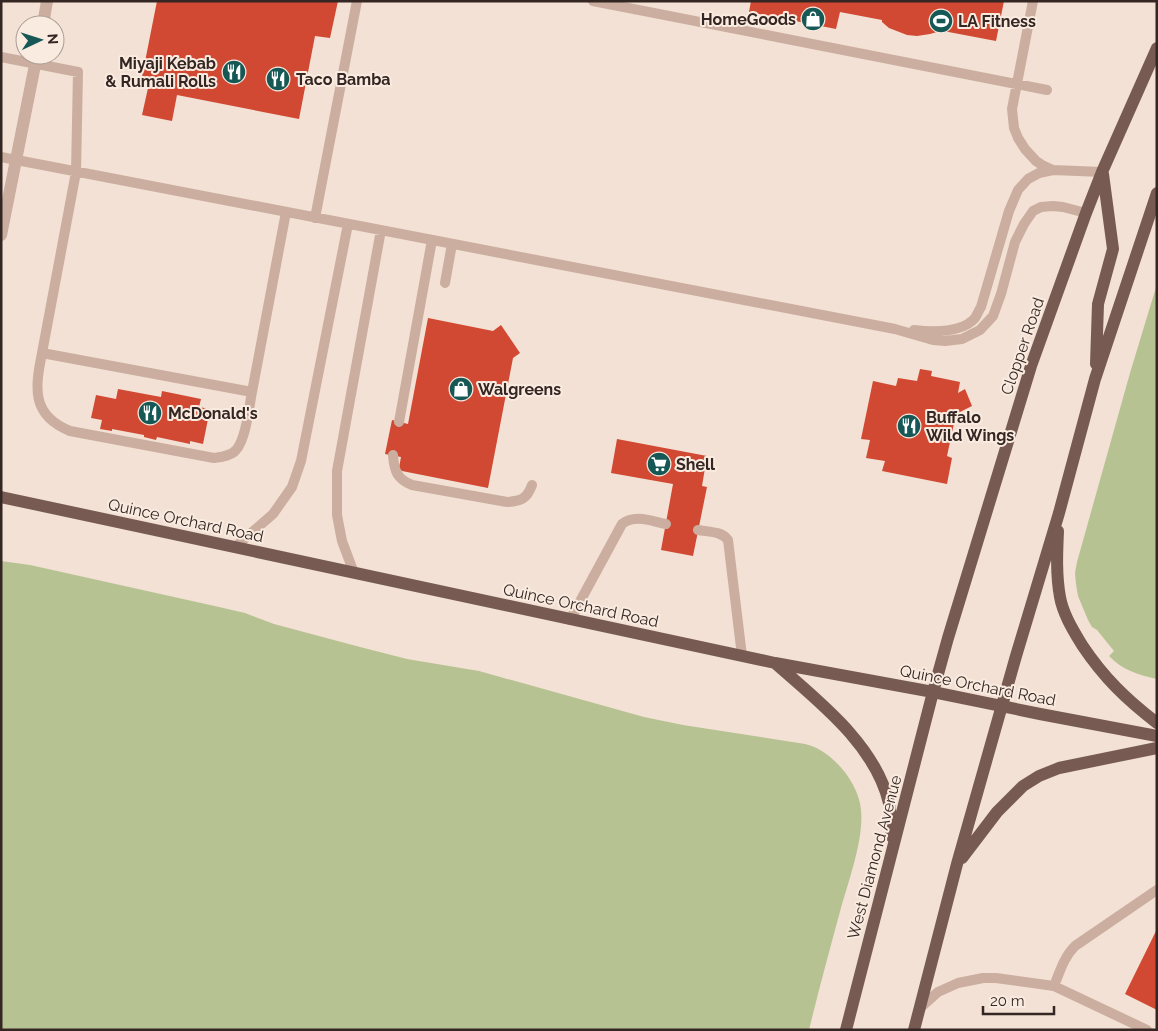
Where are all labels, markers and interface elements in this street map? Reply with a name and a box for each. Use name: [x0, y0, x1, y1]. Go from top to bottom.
shop icon: HomeGoods: [800, 6, 826, 32]
sports icon: LA Fitness: [928, 8, 954, 34]
place label: HomeGoods: [701, 10, 796, 29]
place label: LA Fitness: [958, 12, 1036, 31]
north arrow: [15, 15, 65, 65]
text: N: [45, 33, 61, 45]
place label: Miyaji Kebab & Rumali Rolls: [105, 54, 216, 91]
restaurant icon: Miyaji Kebab & Rumali Rolls: [221, 59, 247, 85]
restaurant icon: Taco Bamba: [265, 66, 291, 92]
place label: Taco Bamba: [296, 70, 390, 89]
street label: Clopper Road: [997, 295, 1048, 397]
shop icon: Walgreens: [448, 376, 474, 402]
place label: Walgreens: [478, 380, 561, 399]
restaurant icon: McDonald's: [137, 400, 163, 426]
place label: McDonald's: [168, 404, 258, 423]
place label: Buffalo Wild Wings: [926, 408, 1014, 445]
restaurant icon: Buffalo Wild Wings: [896, 413, 922, 439]
supermarket icon: Shell: [646, 451, 672, 477]
place label: Shell: [676, 455, 716, 474]
street label: Quince Orchard Road: [106, 495, 265, 546]
street label: Quince Orchard Road: [501, 580, 660, 631]
street label: Quince Orchard Road: [898, 661, 1058, 710]
street label: West Diamond Avenue: [843, 773, 906, 941]
scale bar: [983, 984, 1054, 1016]
text: 20 m: [990, 992, 1025, 1010]

